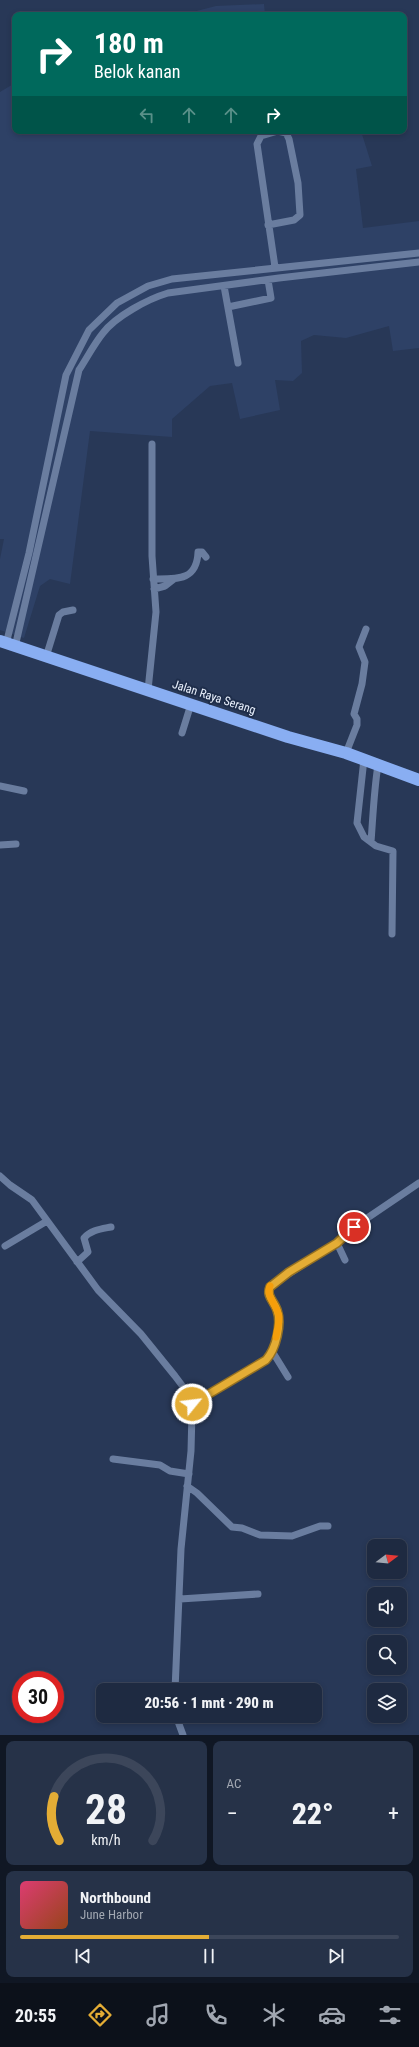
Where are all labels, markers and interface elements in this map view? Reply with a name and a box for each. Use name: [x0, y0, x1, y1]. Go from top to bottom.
text: 180 m: [94, 27, 164, 60]
icon: right: [28, 28, 80, 80]
text: Belok kanan: [94, 61, 180, 82]
icon: left: [136, 104, 158, 126]
icon: ahead: [178, 104, 200, 126]
icon: ahead: [220, 104, 242, 126]
icon: right: [262, 104, 284, 126]
street label: Jalan Raya Serang: [171, 677, 258, 717]
pin: [337, 1210, 371, 1244]
icon: arrive: [343, 1216, 365, 1238]
position arrow: [171, 1383, 213, 1425]
north arrow: [367, 1539, 407, 1579]
map controls: [367, 1539, 407, 1723]
button: sound: [367, 1587, 407, 1627]
button: search: [367, 1635, 407, 1675]
speed limit sign: 30: [12, 1671, 64, 1723]
button: layers: [367, 1683, 407, 1723]
text: 20:56 · 1 mnt · 290 m: [144, 1694, 274, 1712]
text: AC: [227, 1776, 241, 1791]
text: 28: [85, 1785, 127, 1834]
text: 22°: [292, 1796, 334, 1831]
text: −: [227, 1801, 238, 1826]
text: +: [388, 1801, 399, 1826]
text: km/h: [92, 1832, 121, 1848]
text: Northbound: [80, 1889, 151, 1907]
text: June Harbor: [80, 1907, 143, 1922]
icon: previous: [72, 1945, 94, 1967]
icon: pause: [198, 1945, 220, 1967]
icon: next: [325, 1945, 347, 1967]
icon: directions: [86, 2001, 114, 2029]
icon: music: [144, 2001, 172, 2029]
icon: phone: [202, 2001, 230, 2029]
icon: climate: [260, 2001, 288, 2029]
icon: car: [318, 2001, 346, 2029]
icon: filters: [376, 2001, 404, 2029]
text: 20:55: [15, 2005, 56, 2026]

